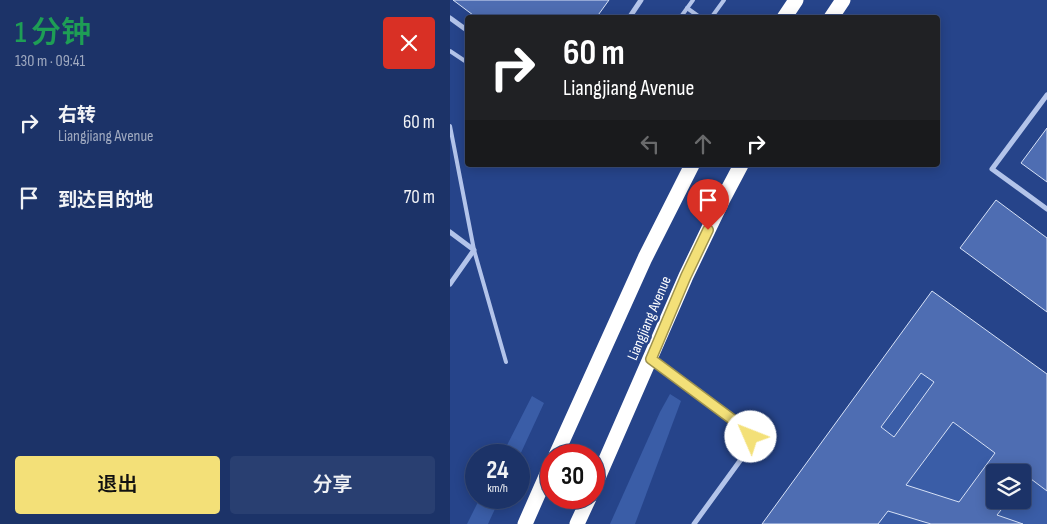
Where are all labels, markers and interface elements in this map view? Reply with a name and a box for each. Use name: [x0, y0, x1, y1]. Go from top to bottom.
text: 1 分钟: [15, 15, 91, 51]
button: close: [383, 17, 435, 69]
text: 60 m: [563, 32, 625, 75]
icon: right: [480, 35, 545, 100]
text: 130 m · 09:41: [15, 52, 85, 71]
text: Liangjiang Avenue: [563, 75, 694, 102]
text: 右转: [58, 104, 96, 127]
icon: right: [15, 109, 43, 137]
text: 60 m: [403, 111, 435, 134]
text: Liangjiang Avenue: [58, 127, 154, 146]
icon: left: [636, 130, 664, 158]
icon: ahead: [689, 130, 717, 158]
icon: right: [742, 130, 770, 158]
pin: [687, 179, 729, 230]
icon: arrive: [15, 184, 43, 212]
text: 70 m: [404, 186, 435, 209]
icon: arrive: [694, 186, 722, 214]
text: 到达目的地: [58, 189, 153, 212]
street label: Liangjiang Avenue: [623, 273, 676, 363]
position arrow: [724, 410, 776, 462]
speed limit sign: 30: [540, 444, 605, 509]
text: 24: [486, 455, 509, 486]
button: 退出: [15, 456, 220, 514]
button: 分享: [230, 456, 435, 514]
map controls: [986, 464, 1031, 509]
button: layers: [986, 464, 1031, 509]
text: km/h: [487, 481, 508, 496]

